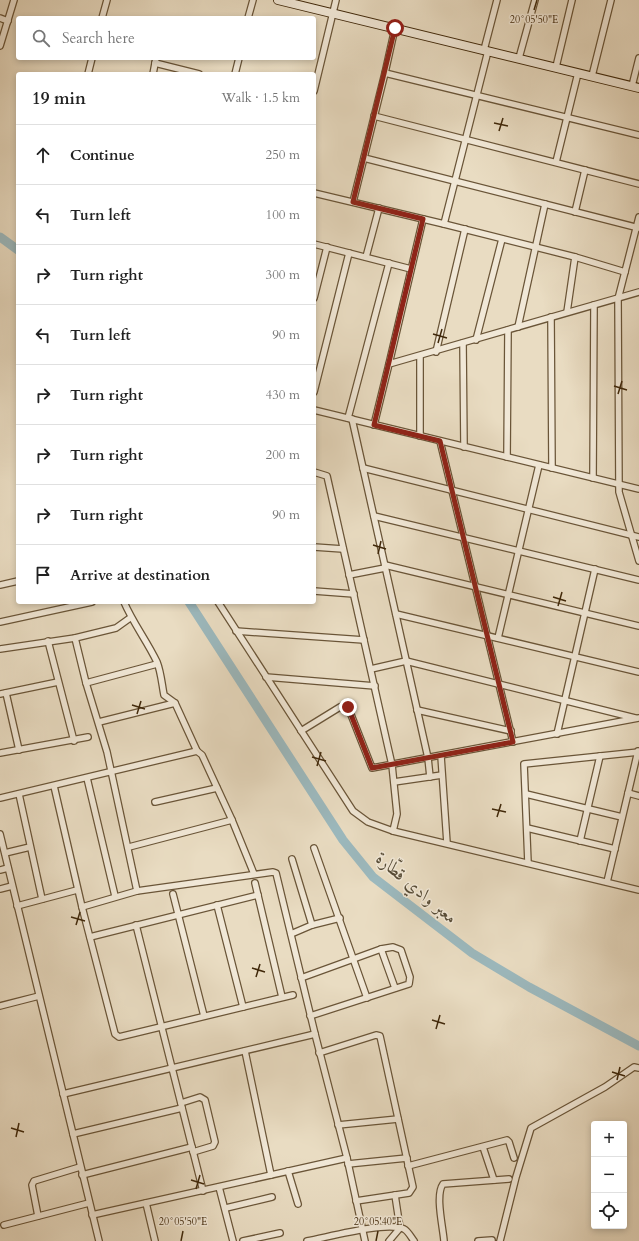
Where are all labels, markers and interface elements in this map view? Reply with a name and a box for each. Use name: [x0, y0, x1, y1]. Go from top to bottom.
text: 20°05'50"E: [510, 13, 558, 27]
search box: [16, 16, 316, 60]
route start: [386, 19, 404, 37]
icon: search: [30, 27, 52, 49]
text: Search here: [62, 28, 135, 48]
text: 19 min: [32, 87, 86, 110]
text: Walk · 1.5 km: [221, 89, 300, 107]
icon: ahead: [32, 144, 54, 166]
text: Continue: [70, 145, 135, 165]
text: 250 m: [266, 146, 300, 164]
icon: left: [32, 204, 54, 226]
text: Turn left: [70, 205, 131, 225]
text: 100 m: [266, 206, 300, 224]
icon: right: [32, 264, 54, 286]
text: Turn right: [70, 265, 143, 285]
text: 300 m: [266, 266, 300, 284]
icon: left: [32, 324, 54, 346]
text: Turn left: [70, 325, 131, 345]
text: 90 m: [272, 326, 300, 344]
icon: right: [32, 384, 54, 406]
text: Turn right: [70, 385, 143, 405]
text: 430 m: [266, 386, 300, 404]
icon: right: [32, 444, 54, 466]
text: Turn right: [70, 445, 143, 465]
text: 200 m: [266, 446, 300, 464]
icon: right: [32, 504, 54, 526]
text: Turn right: [70, 505, 143, 525]
text: 90 m: [272, 506, 300, 524]
icon: arrive: [32, 564, 54, 586]
text: Arrive at destination: [70, 565, 210, 585]
route end: [339, 698, 357, 716]
water label: معبر وادي قطّارة: [368, 845, 464, 932]
map controls: [591, 1121, 627, 1229]
button: +: [591, 1121, 627, 1157]
button: −: [591, 1157, 627, 1193]
button: locate: [591, 1193, 627, 1229]
text: 20°05'50"E: [159, 1215, 207, 1229]
text: 20°05'40"E: [354, 1215, 402, 1229]

